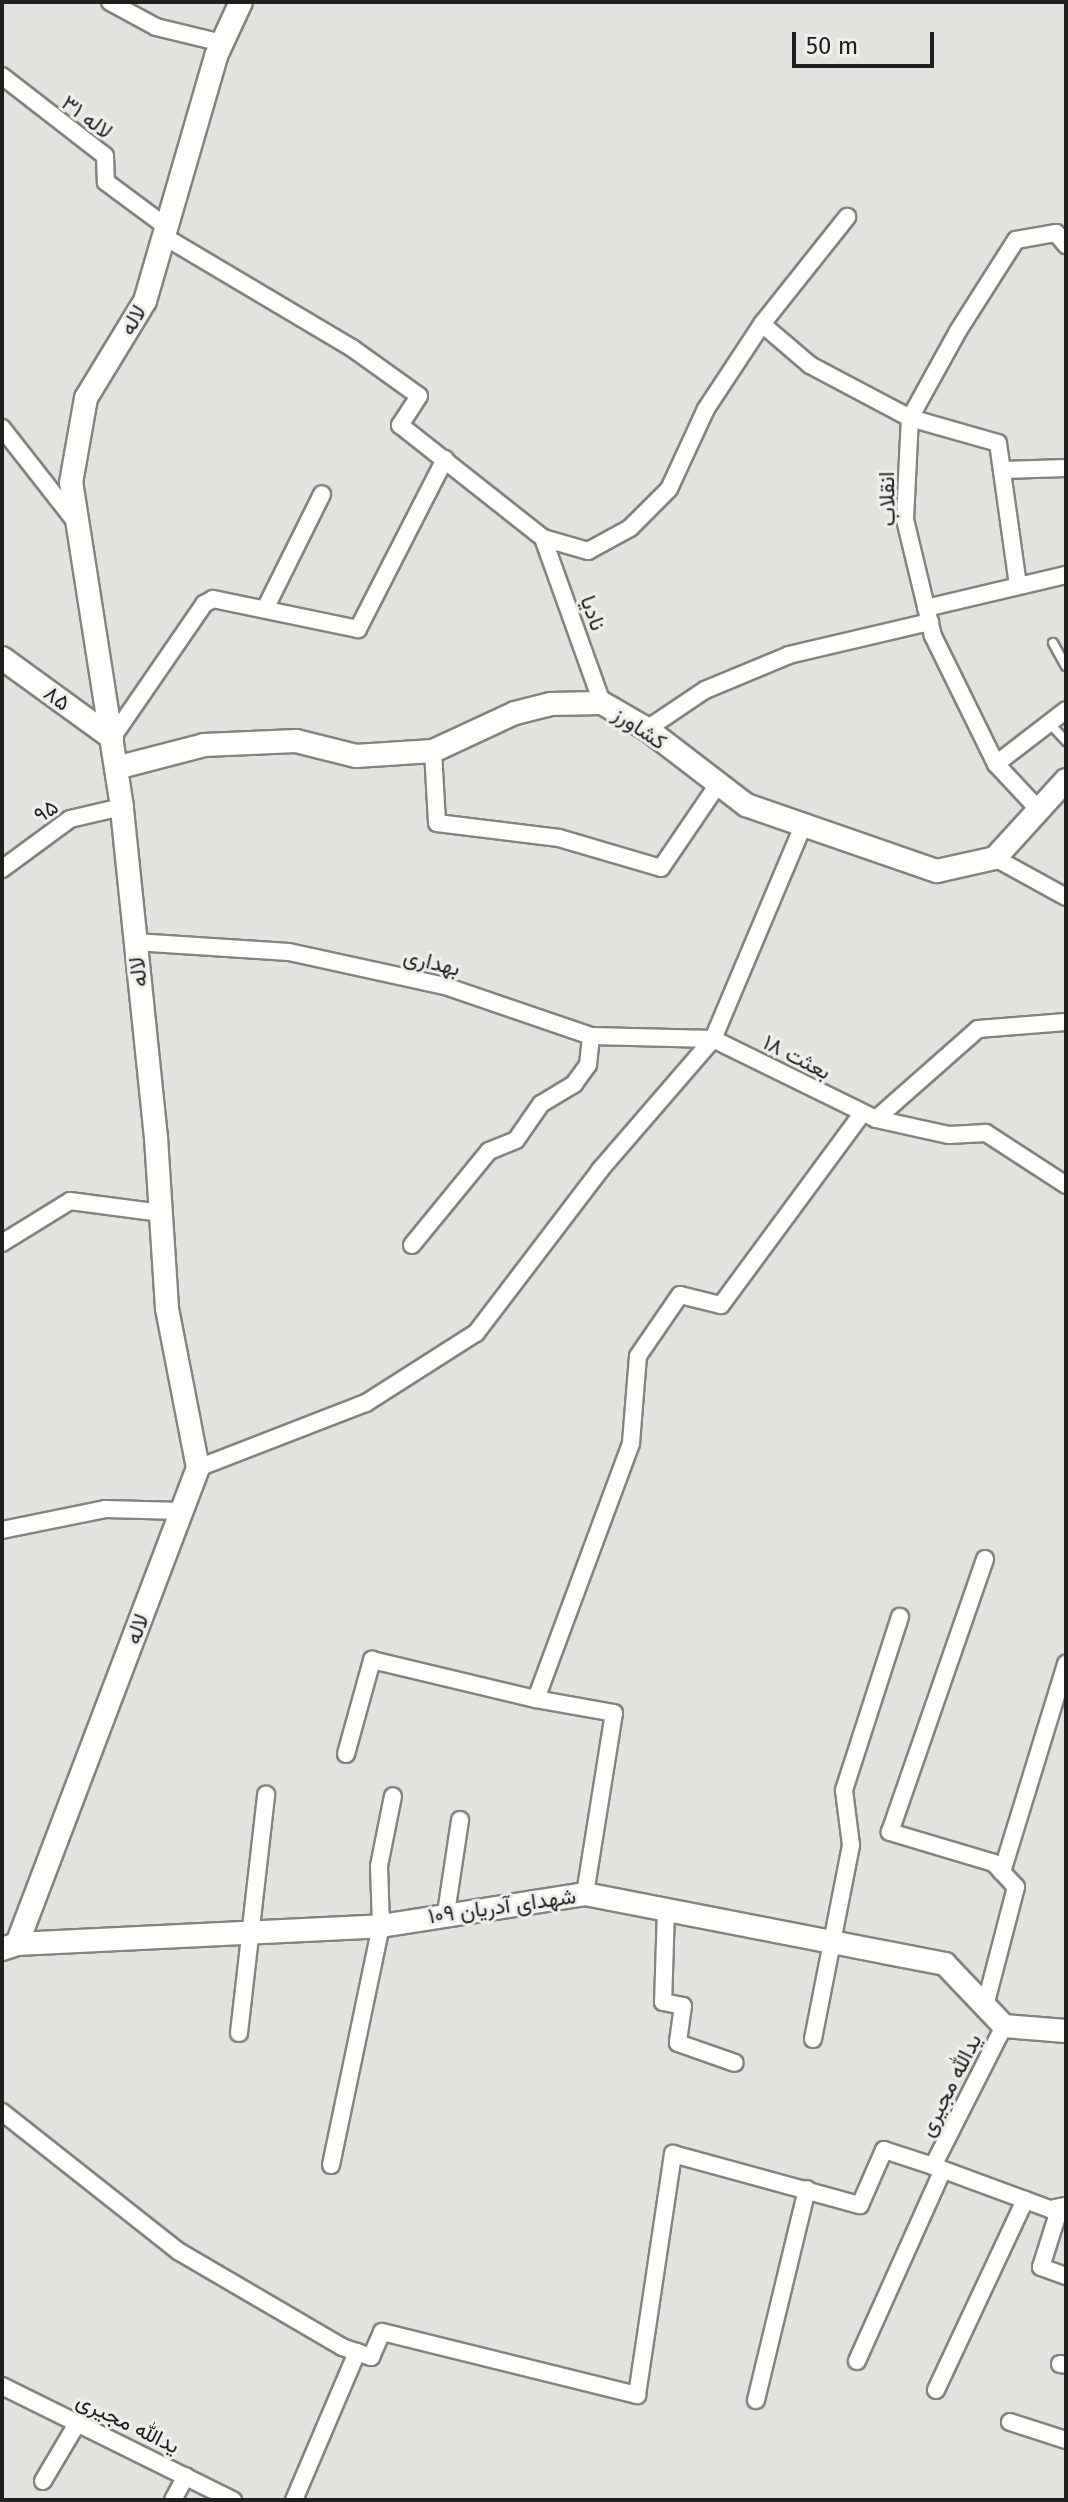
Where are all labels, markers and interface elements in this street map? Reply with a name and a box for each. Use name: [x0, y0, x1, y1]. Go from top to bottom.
scale bar: [796, 16, 938, 66]
text: 50 m: [806, 32, 858, 60]
street label: لاله ۳۱: [56, 89, 118, 145]
street label: لاله: [114, 300, 152, 340]
street label: انقلاب: [873, 471, 901, 527]
street label: نادیا: [575, 592, 611, 634]
street label: ۸۵: [39, 680, 75, 716]
street label: کشاورز: [608, 701, 672, 755]
street label: ۹۵: [29, 794, 63, 828]
street label: بهداری: [401, 942, 463, 982]
street label: لاله: [123, 956, 153, 988]
street label: بعثت ۱۸: [759, 1029, 835, 1085]
street label: لاله: [119, 1610, 155, 1648]
street label: شهدای آدریان ۱۰۹: [426, 1883, 578, 1929]
street label: یدالله مجیری: [913, 2029, 987, 2141]
street label: یدالله مجیری: [72, 2387, 184, 2459]

